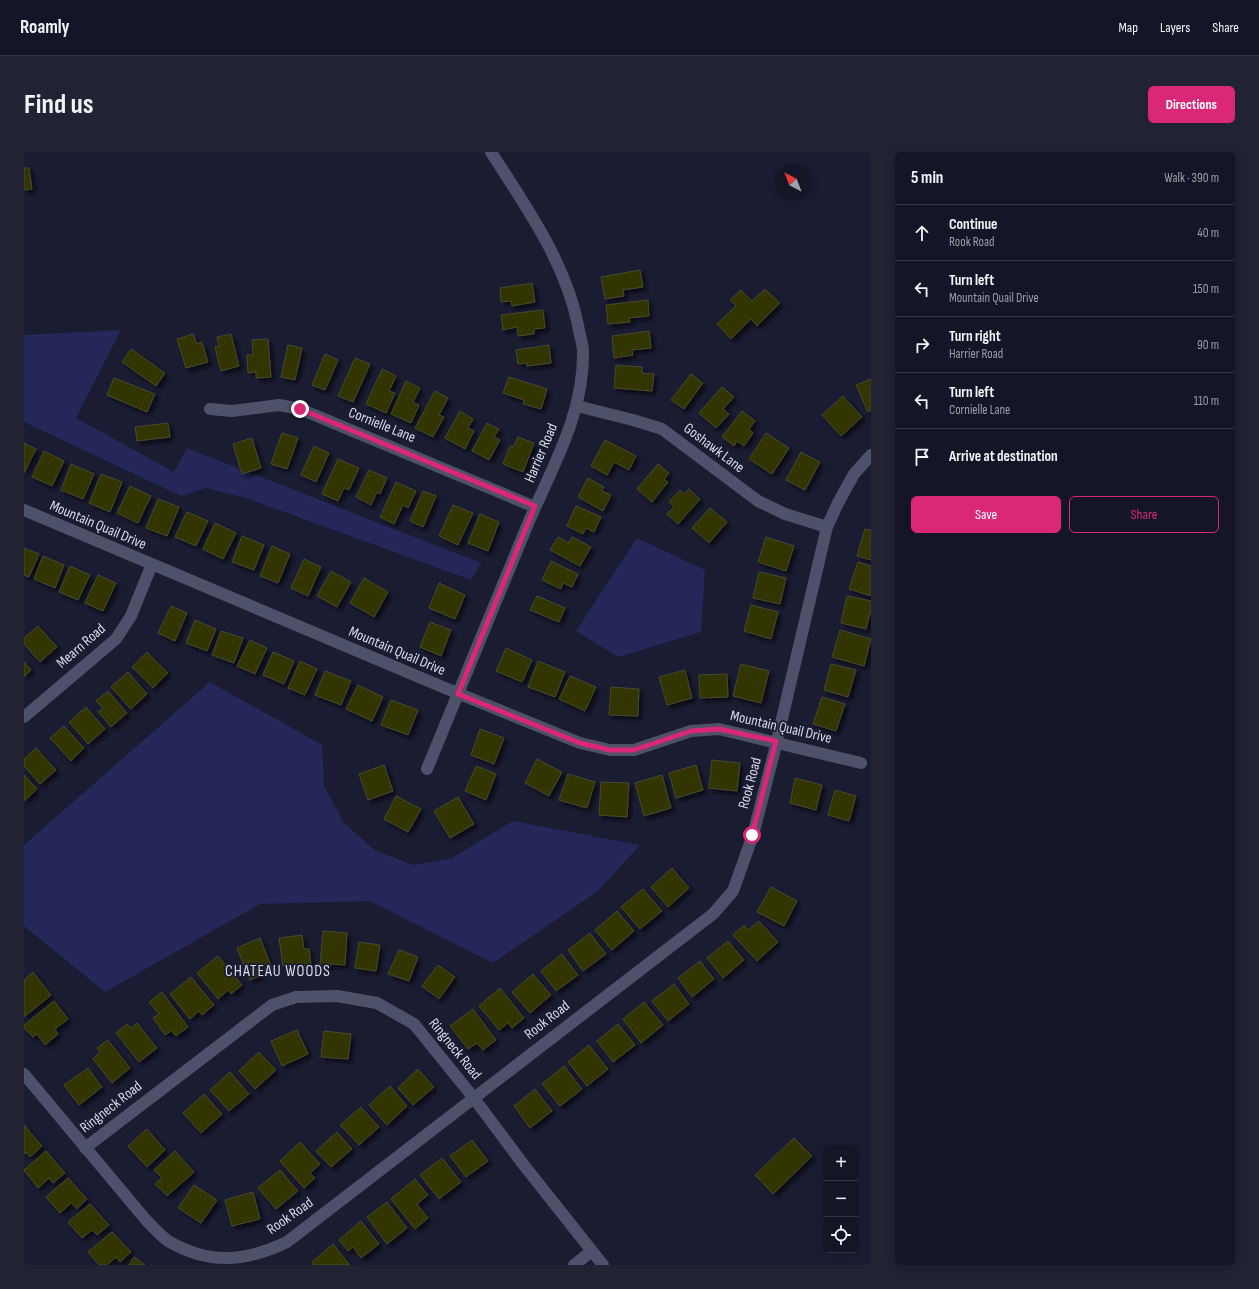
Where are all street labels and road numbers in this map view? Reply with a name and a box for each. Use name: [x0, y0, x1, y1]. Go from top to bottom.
street label: Cornielle Lane: [346, 403, 418, 447]
street label: Goshawk Lane: [680, 419, 748, 477]
street label: Harrier Road: [520, 421, 562, 485]
street label: Mountain Quail Drive: [47, 496, 149, 554]
street label: Mearn Road: [53, 620, 109, 672]
street label: Mountain Quail Drive: [346, 622, 448, 680]
street label: Mountain Quail Drive: [728, 706, 834, 748]
street label: Rook Road: [734, 755, 766, 811]
street label: Rook Road: [521, 996, 573, 1044]
street label: Ringneck Road: [424, 1014, 486, 1084]
street label: Ringneck Road: [76, 1077, 146, 1137]
street label: Rook Road: [263, 1193, 317, 1239]

